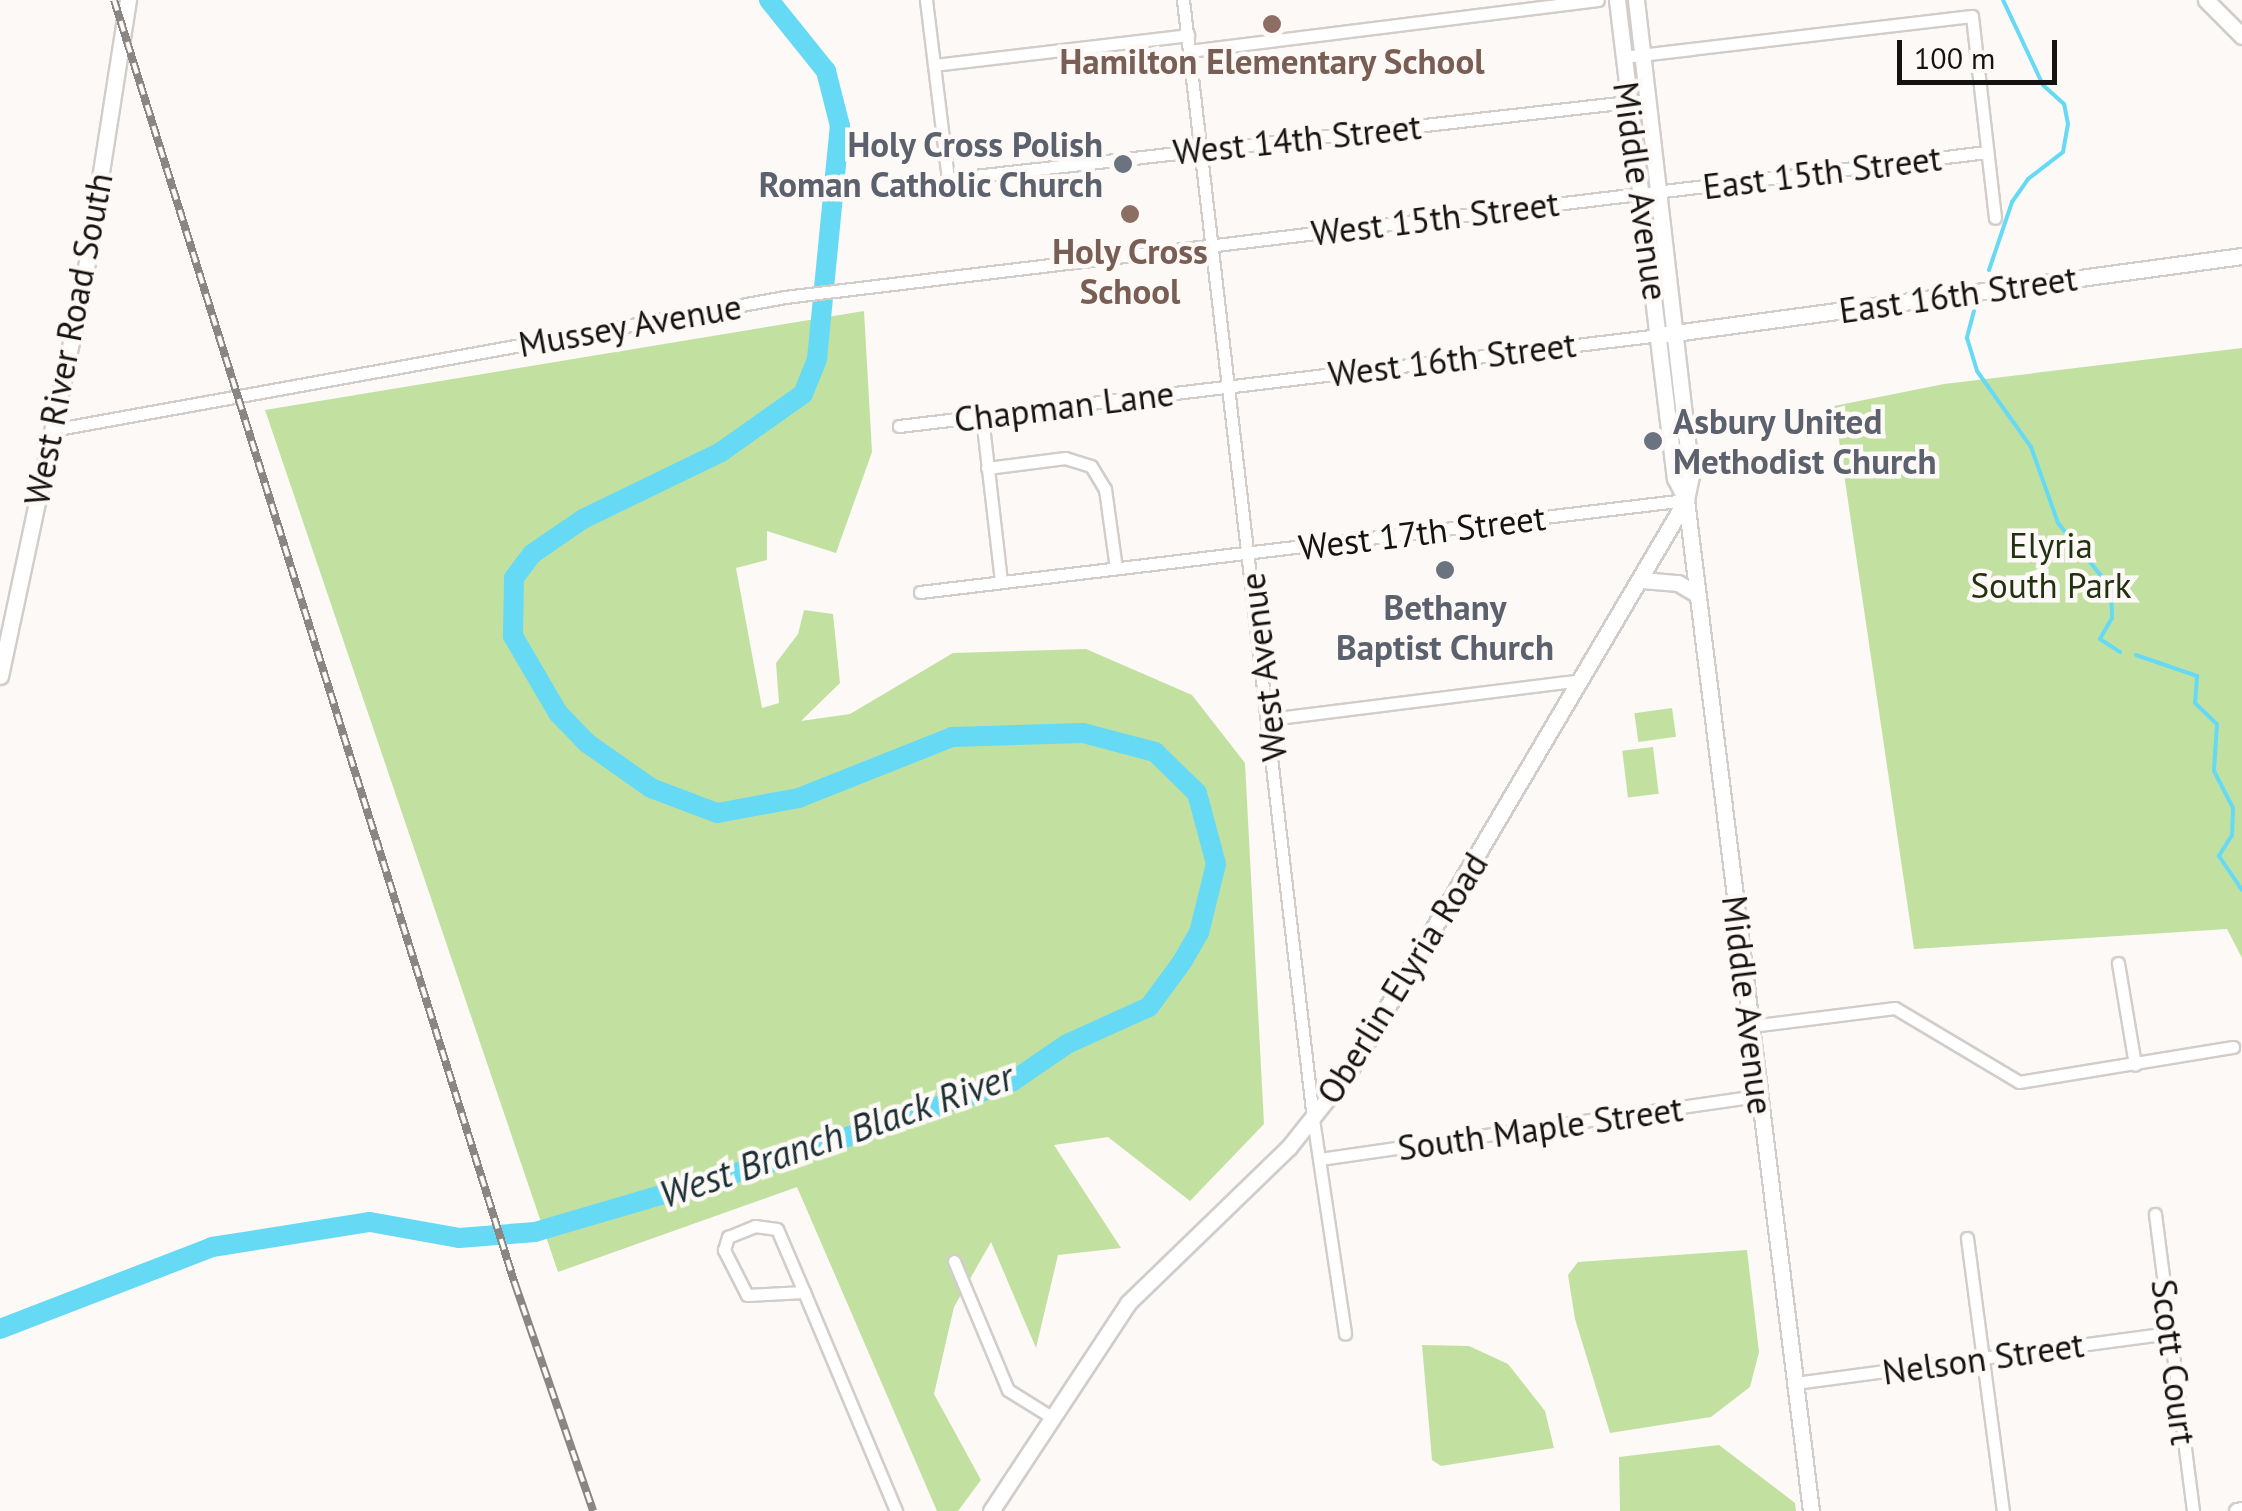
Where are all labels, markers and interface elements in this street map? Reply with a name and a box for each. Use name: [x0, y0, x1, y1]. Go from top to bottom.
marker: Hamilton Elementary School: [1261, 13, 1283, 35]
scale bar: [1902, 20, 2062, 82]
text: 100 m: [1914, 38, 1995, 77]
place label: Hamilton Elementary School: [1059, 40, 1485, 82]
street label: Middle Avenue: [1605, 78, 1677, 304]
street label: West 14th Street: [1171, 105, 1423, 173]
place label: Holy Cross Polish Roman Catholic Church: [757, 123, 1103, 205]
street label: East 15th Street: [1700, 137, 1944, 207]
marker: Holy Cross Polish Roman Catholic Church: [1112, 153, 1134, 175]
street label: West River Road South: [15, 169, 121, 509]
street label: West 15th Street: [1309, 182, 1561, 254]
marker: Holy Cross School: [1119, 203, 1141, 225]
place label: Holy Cross School: [1051, 230, 1209, 312]
street label: East 16th Street: [1836, 257, 2080, 331]
street label: Mussey Avenue: [514, 285, 746, 365]
street label: West 16th Street: [1326, 323, 1578, 395]
street label: Chapman Lane: [952, 372, 1176, 440]
place label: Asbury United Methodist Church: [1673, 400, 1937, 482]
marker: Asbury United Methodist Church: [1642, 430, 1664, 452]
street label: West 17th Street: [1296, 496, 1548, 568]
park label: Elyria South Park: [1971, 524, 2131, 606]
marker: Bethany Baptist Church: [1434, 559, 1456, 581]
street label: West Avenue: [1231, 570, 1295, 764]
place label: Bethany Baptist Church: [1336, 586, 1554, 668]
street label: Oberlin Elyria Road: [1308, 845, 1496, 1111]
street label: Middle Avenue: [1714, 893, 1782, 1117]
water label: West Branch Black River: [653, 1053, 1019, 1217]
street label: South Maple Street: [1395, 1087, 1685, 1169]
street label: Scott Court: [2143, 1277, 2205, 1447]
street label: Nelson Street: [1880, 1323, 2086, 1393]

